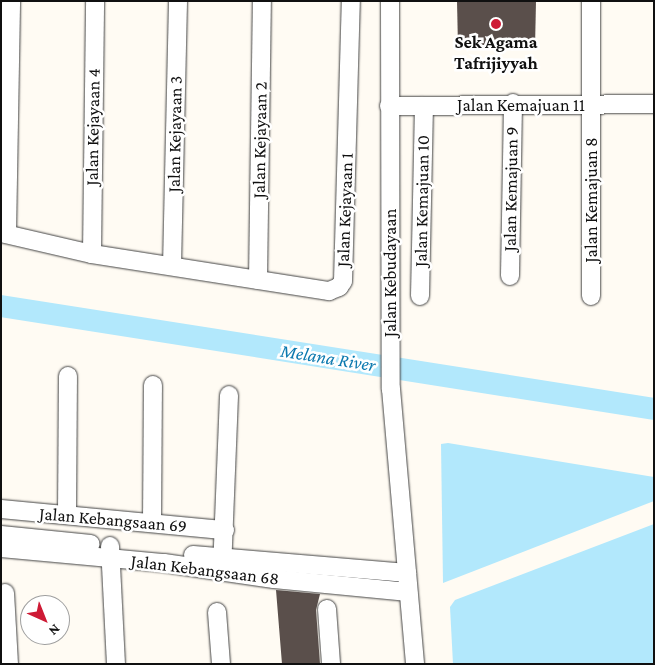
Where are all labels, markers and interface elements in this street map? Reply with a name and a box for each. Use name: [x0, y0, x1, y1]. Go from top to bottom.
marker: Sek Agama Tafrijiyyah: [490, 18, 502, 30]
place label: Sek Agama Tafrijiyyah: [454, 32, 538, 74]
street label: Jalan Kejayaan 4: [81, 68, 105, 186]
street label: Jalan Kejayaan 3: [163, 75, 187, 193]
street label: Jalan Kejayaan 2: [248, 81, 272, 199]
street label: Jalan Kemajuan 11: [457, 94, 585, 116]
street label: Jalan Kemajuan 9: [499, 126, 523, 252]
street label: Jalan Kemajuan 10: [410, 135, 434, 267]
street label: Jalan Kemajuan 8: [580, 137, 602, 263]
street label: Jalan Kejayaan 1: [332, 152, 358, 268]
street label: Jalan Kebudayaan: [379, 209, 401, 337]
water label: Melana River: [279, 339, 377, 377]
street label: Jalan Kebangsaan 69: [38, 503, 188, 537]
street label: Jalan Kebangsaan 68: [130, 550, 280, 590]
north arrow: [20, 595, 70, 645]
text: N: [46, 621, 64, 639]

